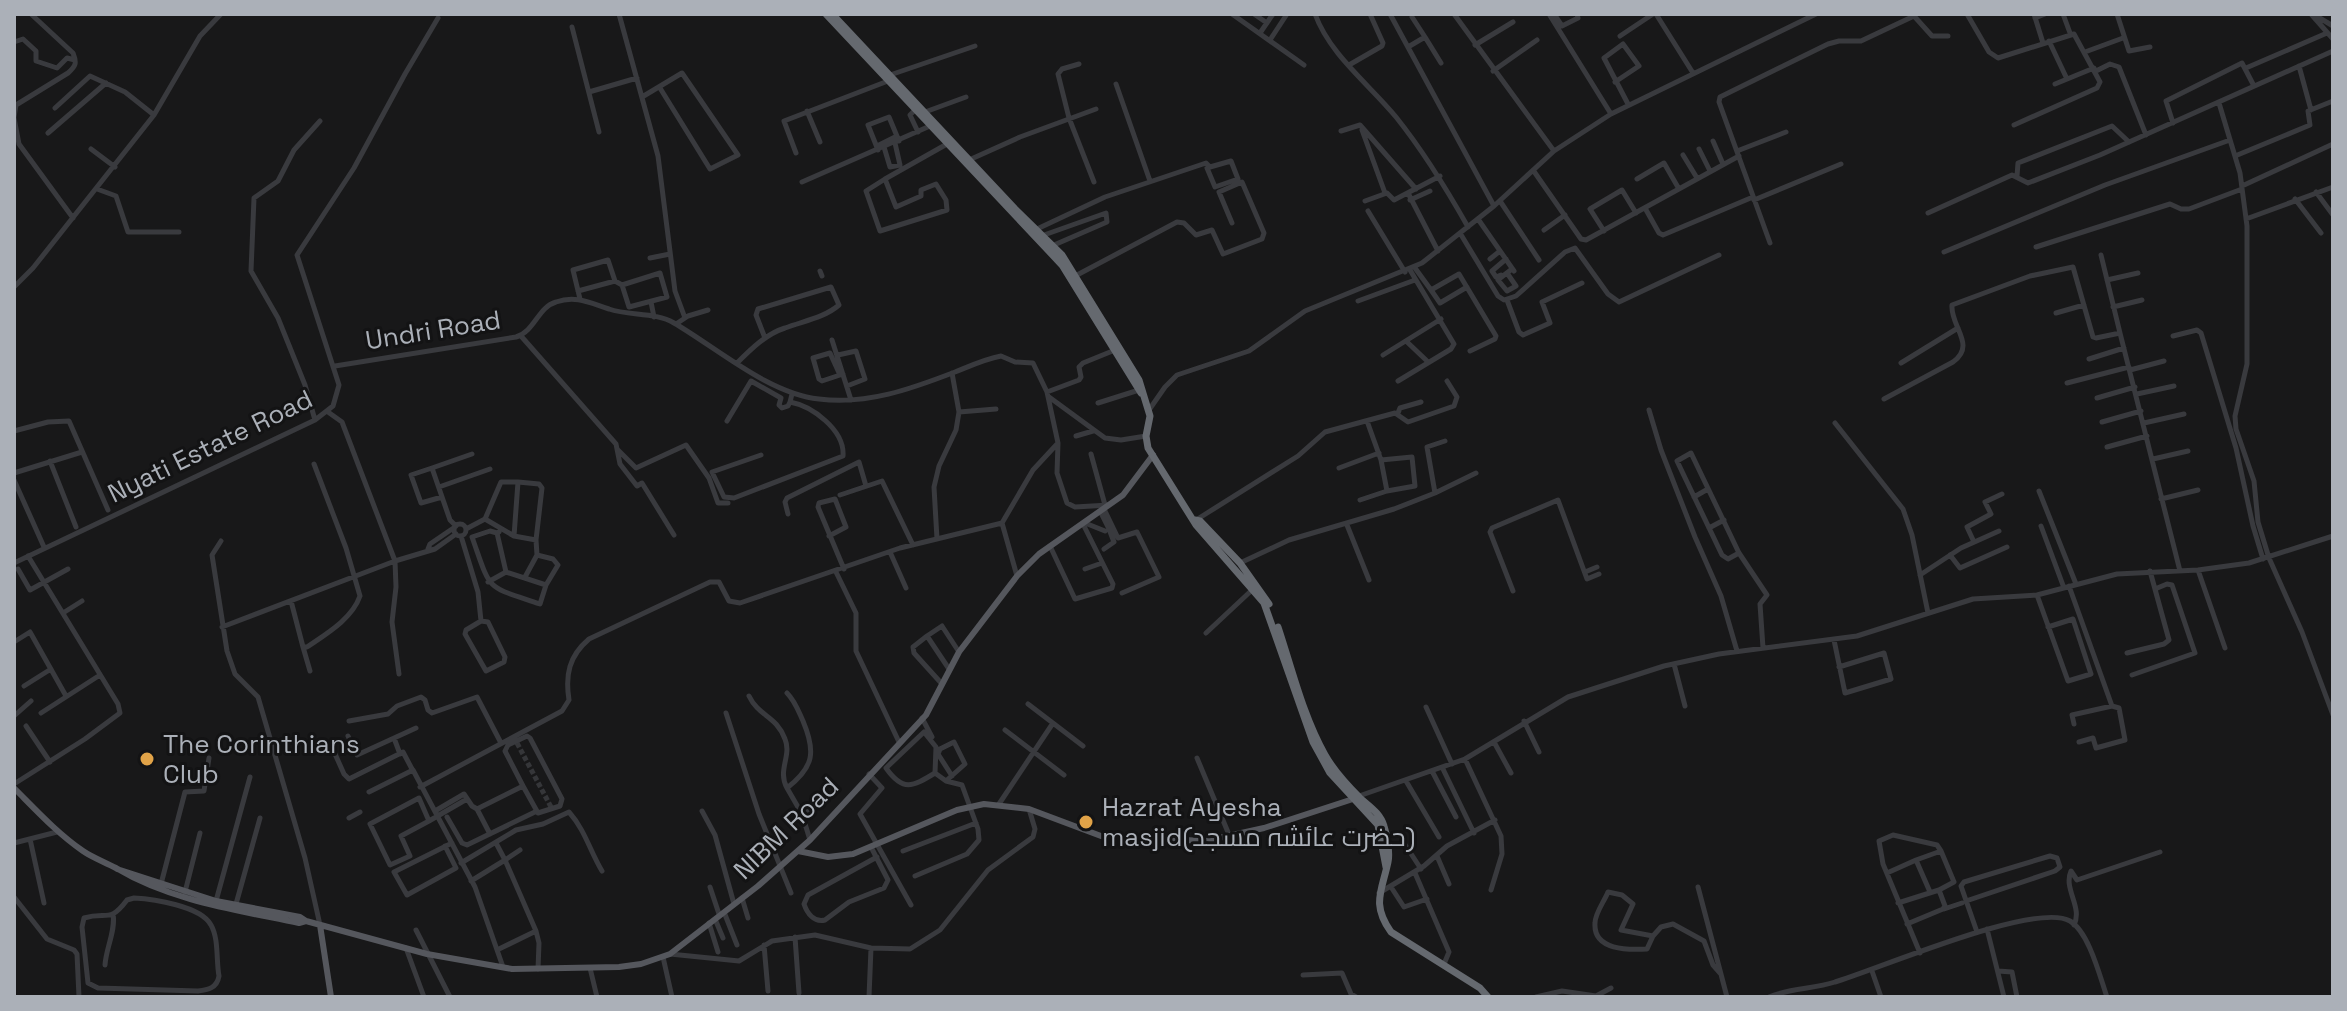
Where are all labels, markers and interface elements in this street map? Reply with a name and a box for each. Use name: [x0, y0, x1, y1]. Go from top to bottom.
street label: Undri Road: [363, 303, 503, 357]
street label: Nyati Estate Road: [102, 382, 318, 510]
place label: The Corinthians Club: [163, 727, 360, 791]
marker: The Corinthians Club: [138, 750, 156, 768]
street label: NIBM Road: [726, 769, 846, 887]
place label: Hazrat Ayesha masjid(حضرت عائشہ مسجد): [1102, 790, 1416, 854]
marker: Hazrat Ayesha masjid(حضرت عائشہ مسجد): [1077, 813, 1095, 831]

